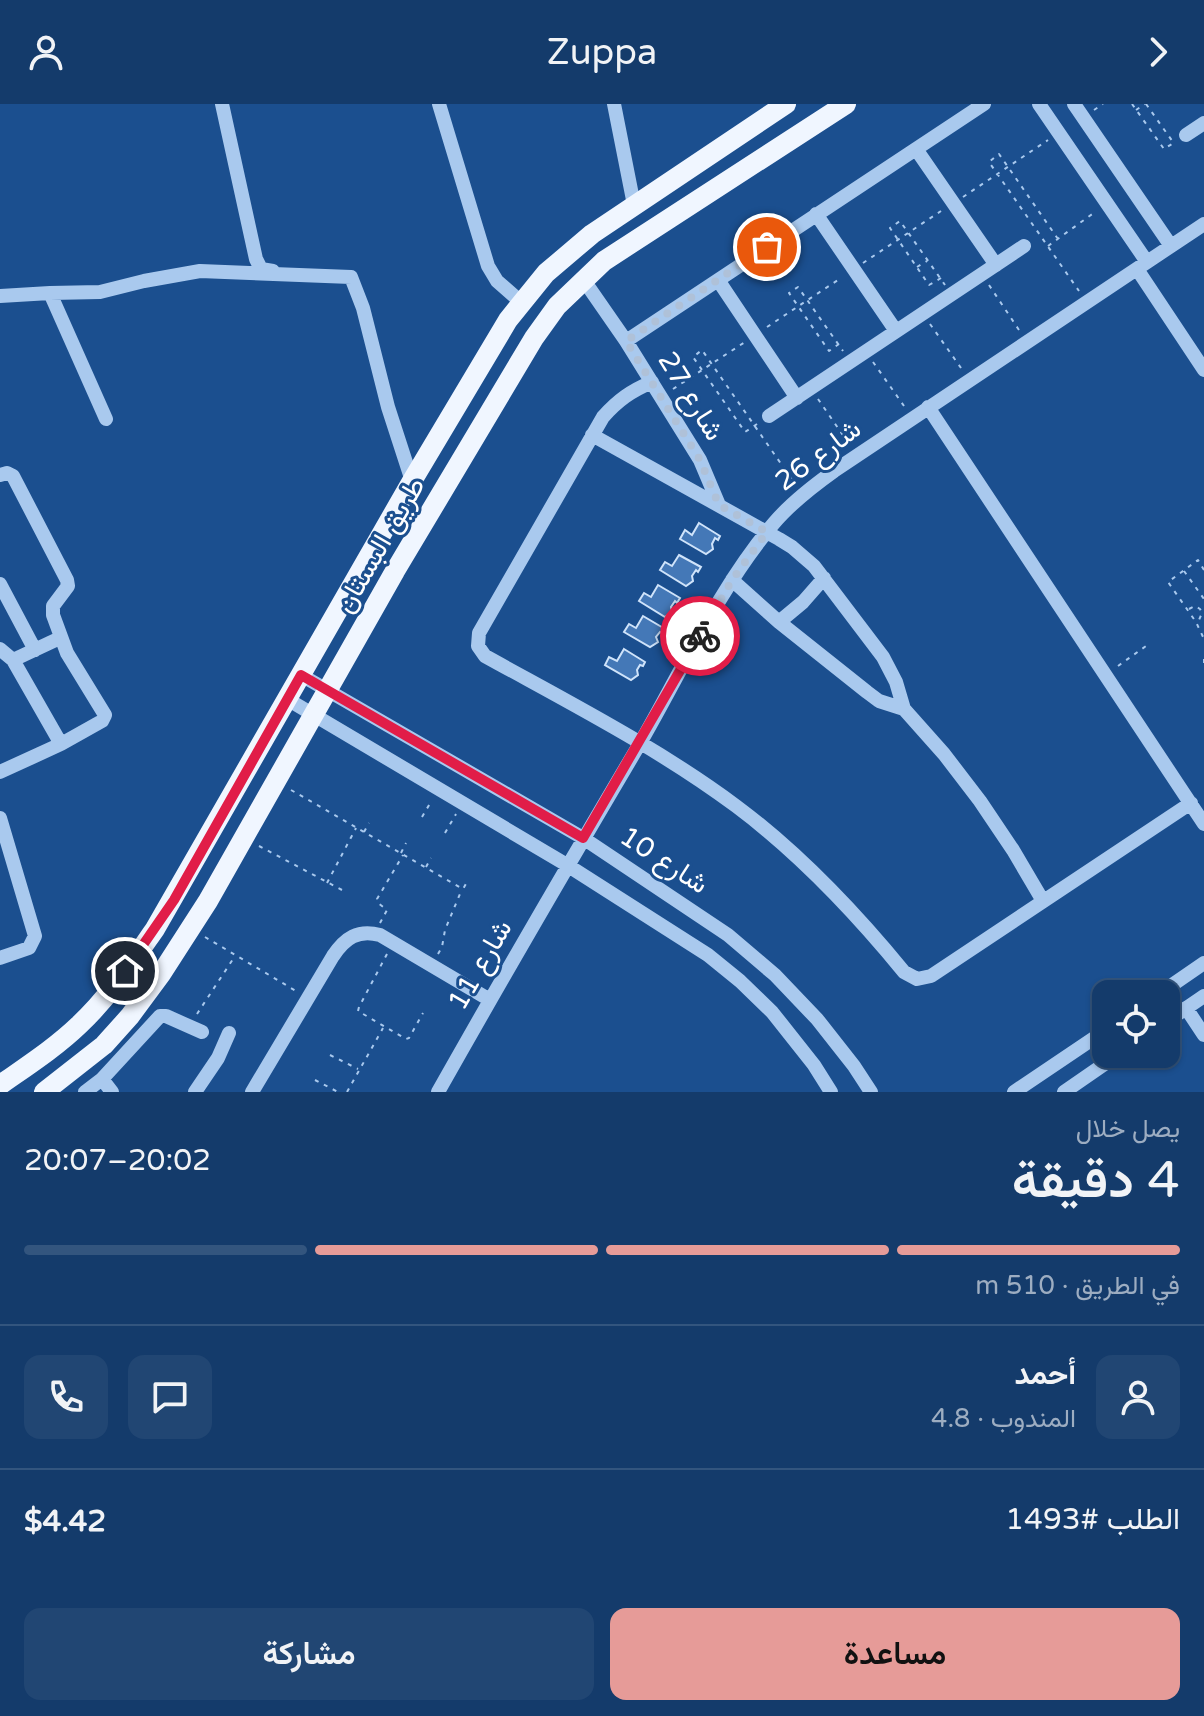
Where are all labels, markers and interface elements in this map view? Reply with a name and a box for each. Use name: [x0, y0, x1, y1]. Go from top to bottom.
icon: person: [24, 30, 68, 74]
icon: forward: [1136, 30, 1180, 74]
text: Zuppa: [547, 31, 657, 74]
pin: [733, 213, 801, 281]
icon: bag: [745, 225, 789, 269]
street label: شارع 27: [650, 345, 732, 447]
street label: شارع 26: [768, 412, 868, 499]
street label: طريق البستان: [327, 471, 433, 619]
courier: [660, 596, 740, 676]
icon: bike: [678, 614, 722, 658]
street label: شارع 10: [613, 819, 715, 902]
street label: شارع 11: [441, 914, 520, 1017]
pin: [91, 937, 159, 1005]
icon: home: [103, 949, 147, 993]
map controls: [1092, 980, 1180, 1068]
button: locate: [1092, 980, 1180, 1068]
text: يصل خلال: [1076, 1113, 1180, 1144]
text: 20:02–20:07: [24, 1142, 211, 1179]
text: 4 دقيقة: [1012, 1149, 1180, 1212]
text: في الطريق · 510 m: [975, 1270, 1180, 1301]
button: phone: [24, 1355, 108, 1439]
button: chat: [128, 1355, 212, 1439]
button: person: [1096, 1355, 1180, 1439]
text: أحمد: [1014, 1356, 1076, 1393]
text: المندوب · 4.8: [931, 1403, 1076, 1434]
text: الطلب #1493: [1005, 1501, 1180, 1538]
text: $4.42: [24, 1503, 106, 1540]
button: مشاركة: [24, 1608, 594, 1700]
button: مساعدة: [610, 1608, 1180, 1700]

